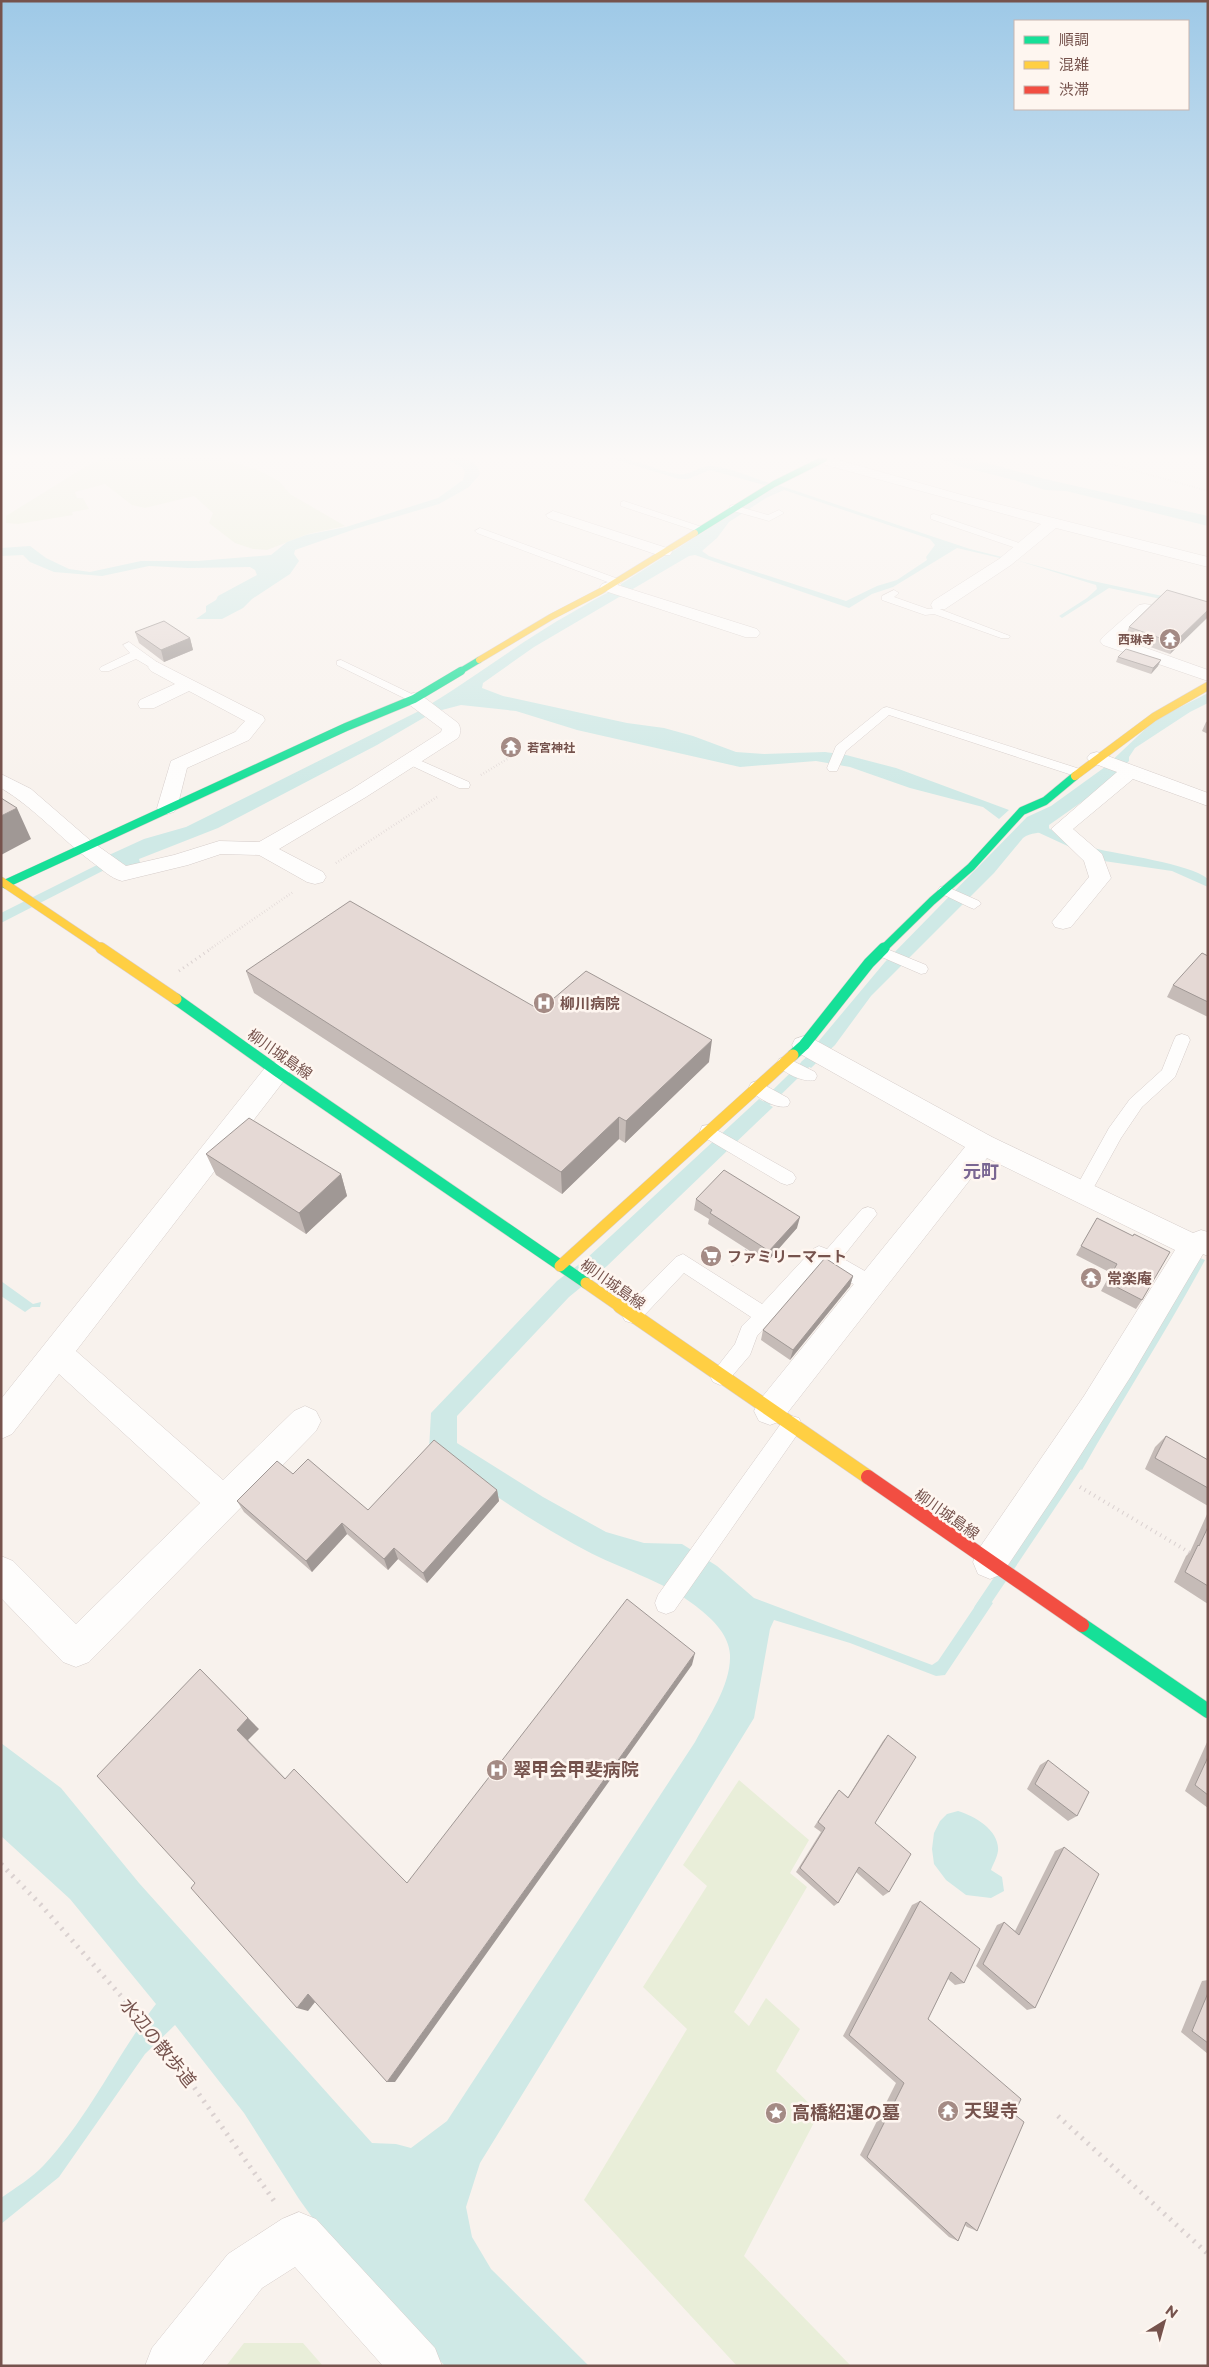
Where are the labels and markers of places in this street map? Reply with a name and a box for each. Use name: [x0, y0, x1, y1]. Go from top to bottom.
temple icon: 西琳寺: [1158, 627, 1182, 651]
place label: 西琳寺: [1118, 632, 1154, 647]
temple icon: 若宮神社: [499, 735, 523, 759]
place label: 若宮神社: [527, 740, 575, 755]
hospital icon: 柳川病院: [532, 991, 556, 1015]
place label: 柳川病院: [560, 994, 620, 1013]
supermarket icon: ファミリーマート: [699, 1244, 723, 1268]
place label: ファミリーマート: [727, 1247, 847, 1266]
temple icon: 常楽庵: [1079, 1266, 1103, 1290]
place label: 常楽庵: [1107, 1269, 1152, 1288]
hospital icon: 翠甲会甲斐病院: [485, 1758, 509, 1782]
place label: 翠甲会甲斐病院: [513, 1759, 639, 1781]
temple icon: 天叟寺: [936, 2099, 960, 2123]
place label: 天叟寺: [964, 2100, 1018, 2122]
place icon: 高橋紹運の墓: [764, 2101, 788, 2125]
place label: 高橋紹運の墓: [792, 2102, 900, 2124]

